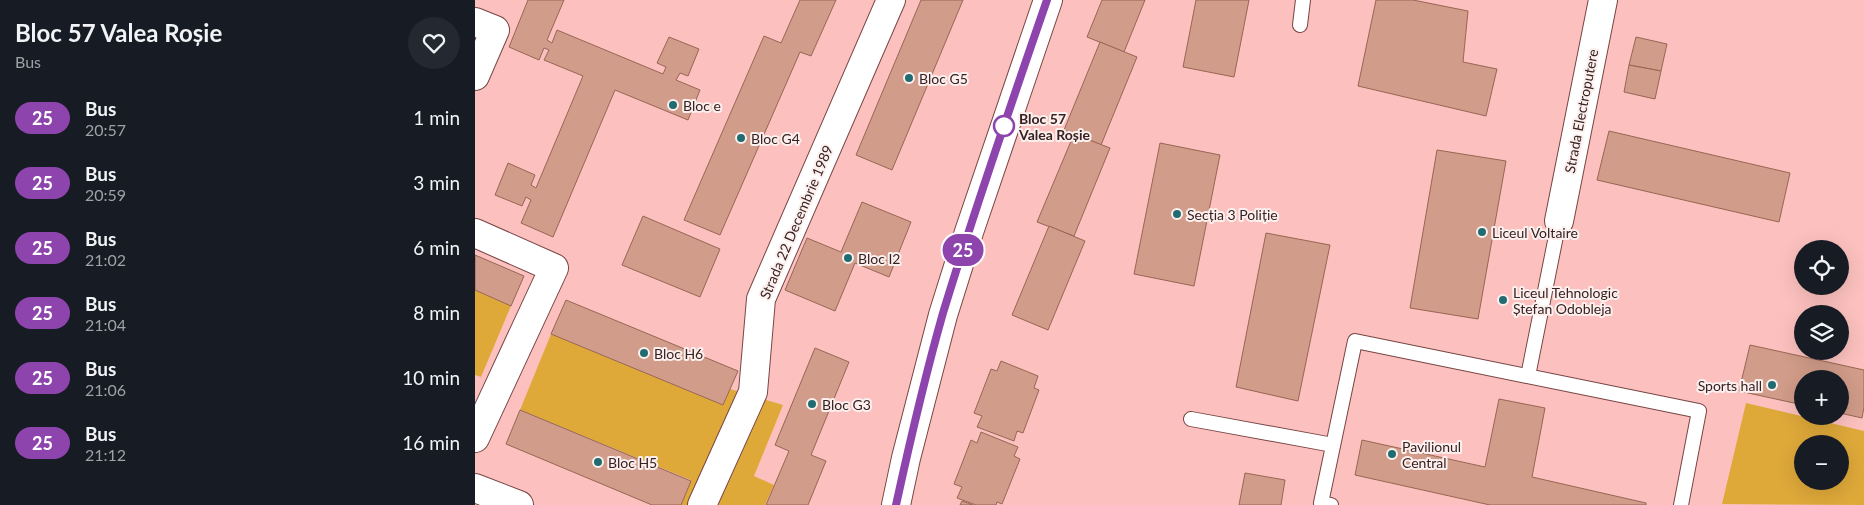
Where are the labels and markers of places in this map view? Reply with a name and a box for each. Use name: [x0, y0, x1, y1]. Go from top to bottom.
place label: Bloc G5: [919, 70, 968, 87]
marker: Bloc G5: [903, 72, 915, 84]
place label: Bloc e: [683, 97, 721, 114]
marker: Bloc e: [667, 99, 679, 111]
place label: Bloc 57 Valea Roșie: [1018, 110, 1091, 143]
marker: Bloc 57 Valea Roșie: [993, 115, 1015, 137]
place label: Bloc G4: [751, 130, 800, 147]
marker: Bloc G4: [735, 132, 747, 144]
place label: Secția 3 Poliție: [1187, 206, 1278, 223]
marker: Secția 3 Poliție: [1171, 208, 1183, 220]
place label: Liceul Voltaire: [1492, 224, 1578, 241]
marker: Liceul Voltaire: [1476, 226, 1488, 238]
place label: Bloc I2: [858, 250, 900, 267]
marker: Bloc I2: [842, 252, 854, 264]
place label: Liceul Tehnologic Ștefan Odobleja: [1513, 284, 1618, 317]
marker: Liceul Tehnologic Ștefan Odobleja: [1497, 294, 1509, 306]
place label: Bloc H6: [654, 345, 703, 362]
marker: Bloc H6: [638, 347, 650, 359]
place label: Sports hall: [1698, 377, 1762, 394]
marker: Sports hall: [1766, 379, 1778, 391]
place label: Bloc G3: [822, 396, 871, 413]
marker: Bloc G3: [806, 398, 818, 410]
place label: Pavilionul Central: [1402, 438, 1461, 471]
marker: Pavilionul Central: [1386, 448, 1398, 460]
place label: Bloc H5: [608, 454, 657, 471]
marker: Bloc H5: [592, 456, 604, 468]

